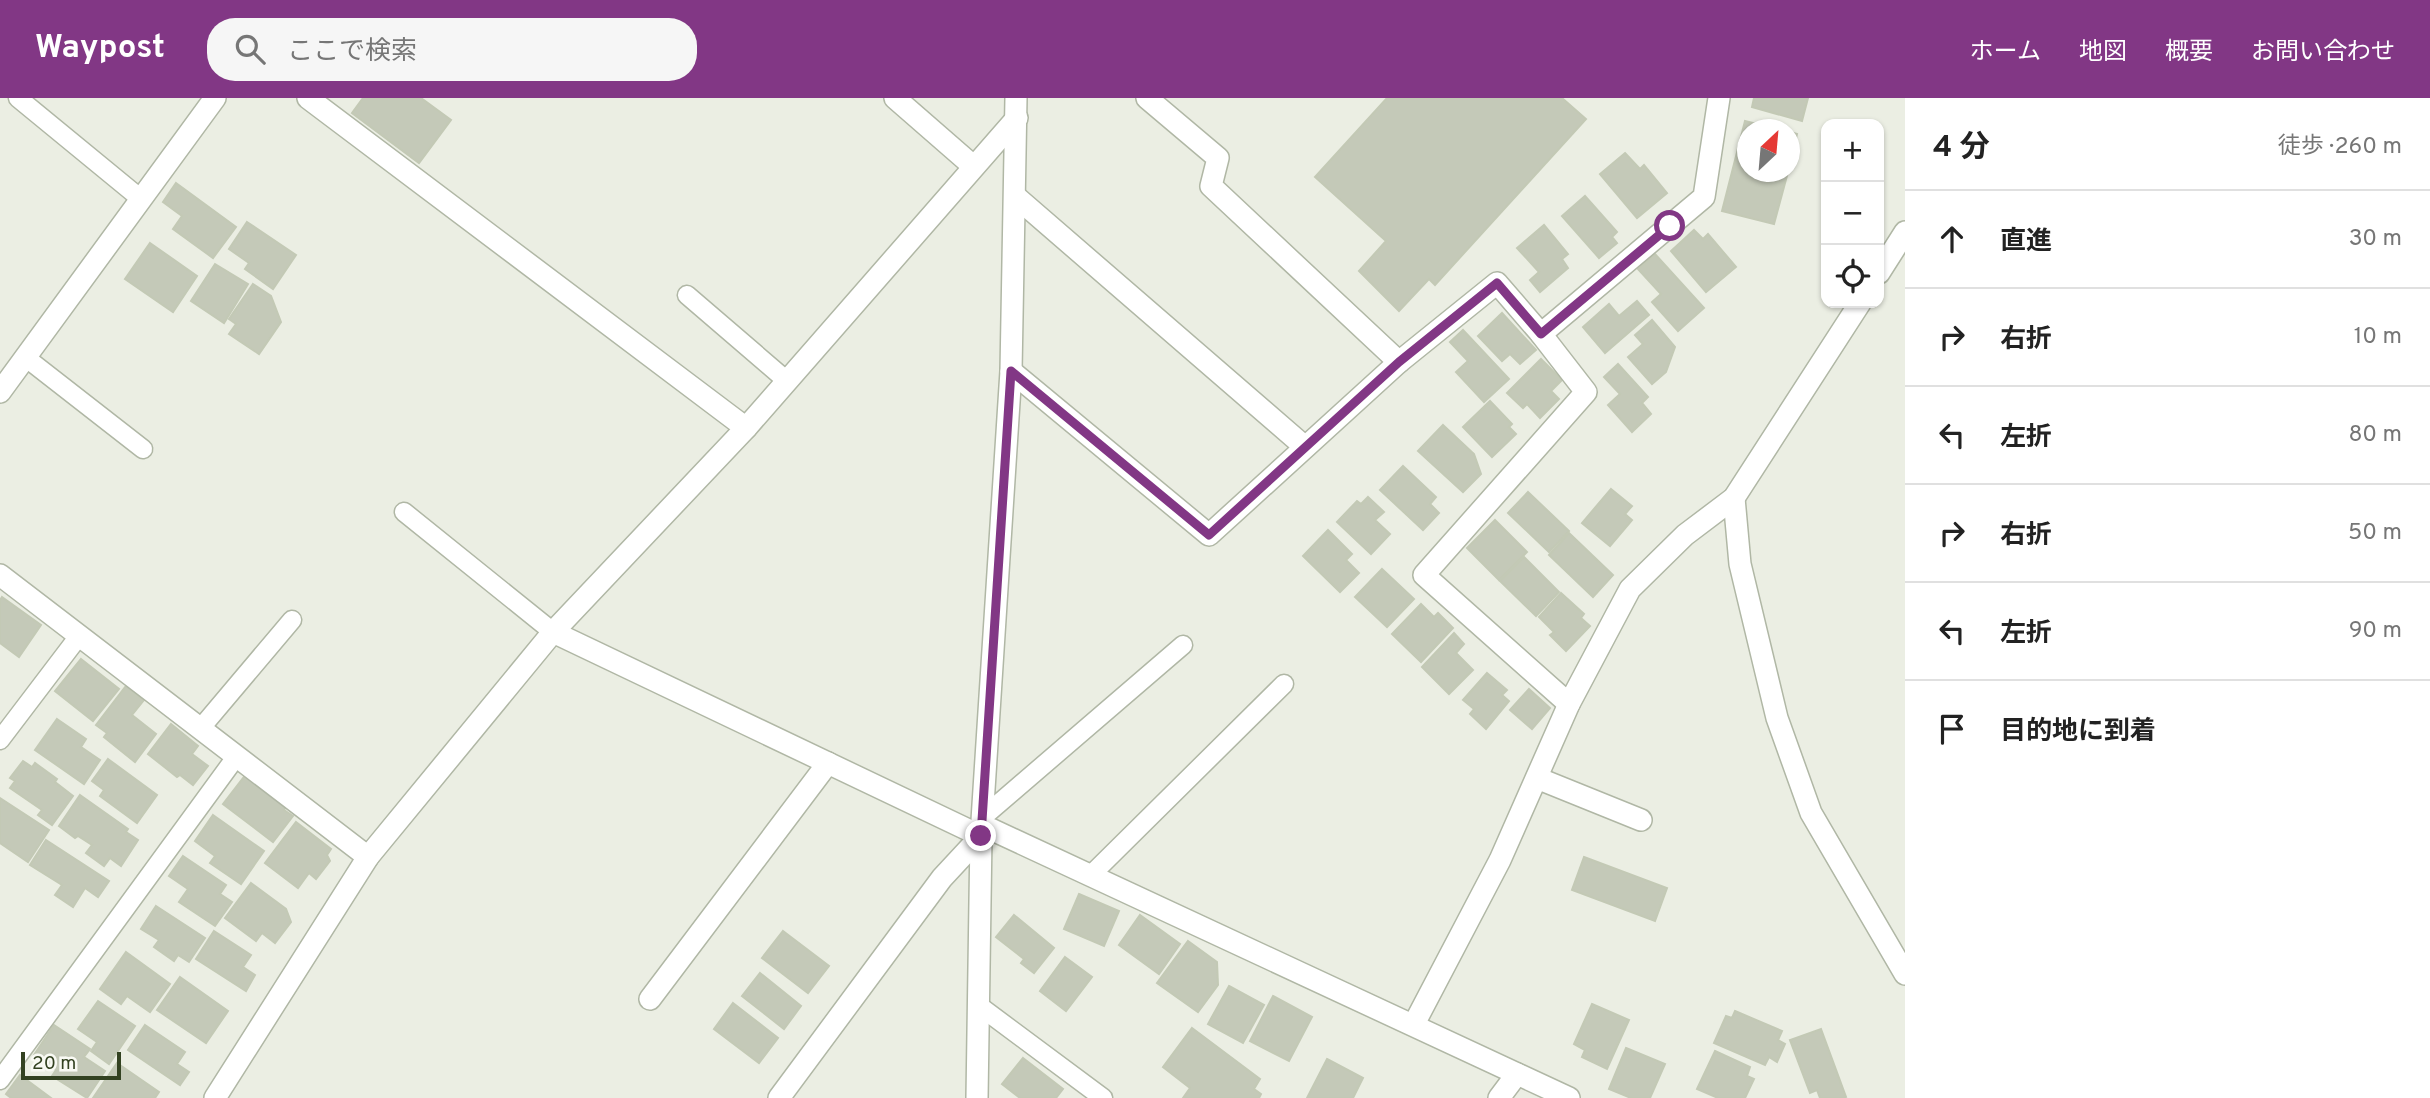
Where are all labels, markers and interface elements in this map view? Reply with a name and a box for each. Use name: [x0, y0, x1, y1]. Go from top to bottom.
search box: [207, 18, 697, 81]
text: Waypost: [35, 28, 165, 70]
icon: search: [231, 30, 269, 68]
text: ここで検索: [287, 36, 417, 69]
text: ホーム: [1970, 38, 2041, 68]
text: 地図: [2079, 38, 2127, 68]
text: 概要: [2165, 38, 2213, 68]
text: お問い合わせ: [2251, 38, 2395, 68]
north arrow: [1737, 119, 1800, 182]
map controls: [1821, 119, 1884, 308]
button: +: [1821, 119, 1884, 182]
text: 4 分: [1933, 130, 1990, 167]
text: 徒歩 · 260 m: [2278, 133, 2402, 162]
button: −: [1821, 182, 1884, 245]
route start: [1654, 210, 1685, 241]
icon: ahead: [1933, 220, 1971, 258]
text: 30 m: [2349, 225, 2402, 254]
text: 直進: [2000, 226, 2052, 259]
button: locate: [1821, 245, 1884, 308]
icon: right: [1933, 318, 1971, 356]
text: 10 m: [2354, 323, 2402, 352]
text: 右折: [2000, 324, 2052, 357]
icon: left: [1933, 416, 1971, 454]
text: 80 m: [2349, 421, 2402, 450]
text: 左折: [2000, 422, 2052, 455]
icon: right: [1933, 514, 1971, 552]
text: 50 m: [2348, 519, 2402, 548]
text: 右折: [2000, 520, 2052, 553]
icon: left: [1933, 612, 1971, 650]
text: 90 m: [2349, 617, 2402, 646]
text: 左折: [2000, 618, 2052, 651]
icon: arrive: [1933, 710, 1971, 748]
text: 目的地に到着: [2000, 716, 2156, 749]
route end: [965, 820, 996, 851]
scale bar: [21, 1049, 121, 1081]
text: 20 m: [32, 1052, 76, 1076]

